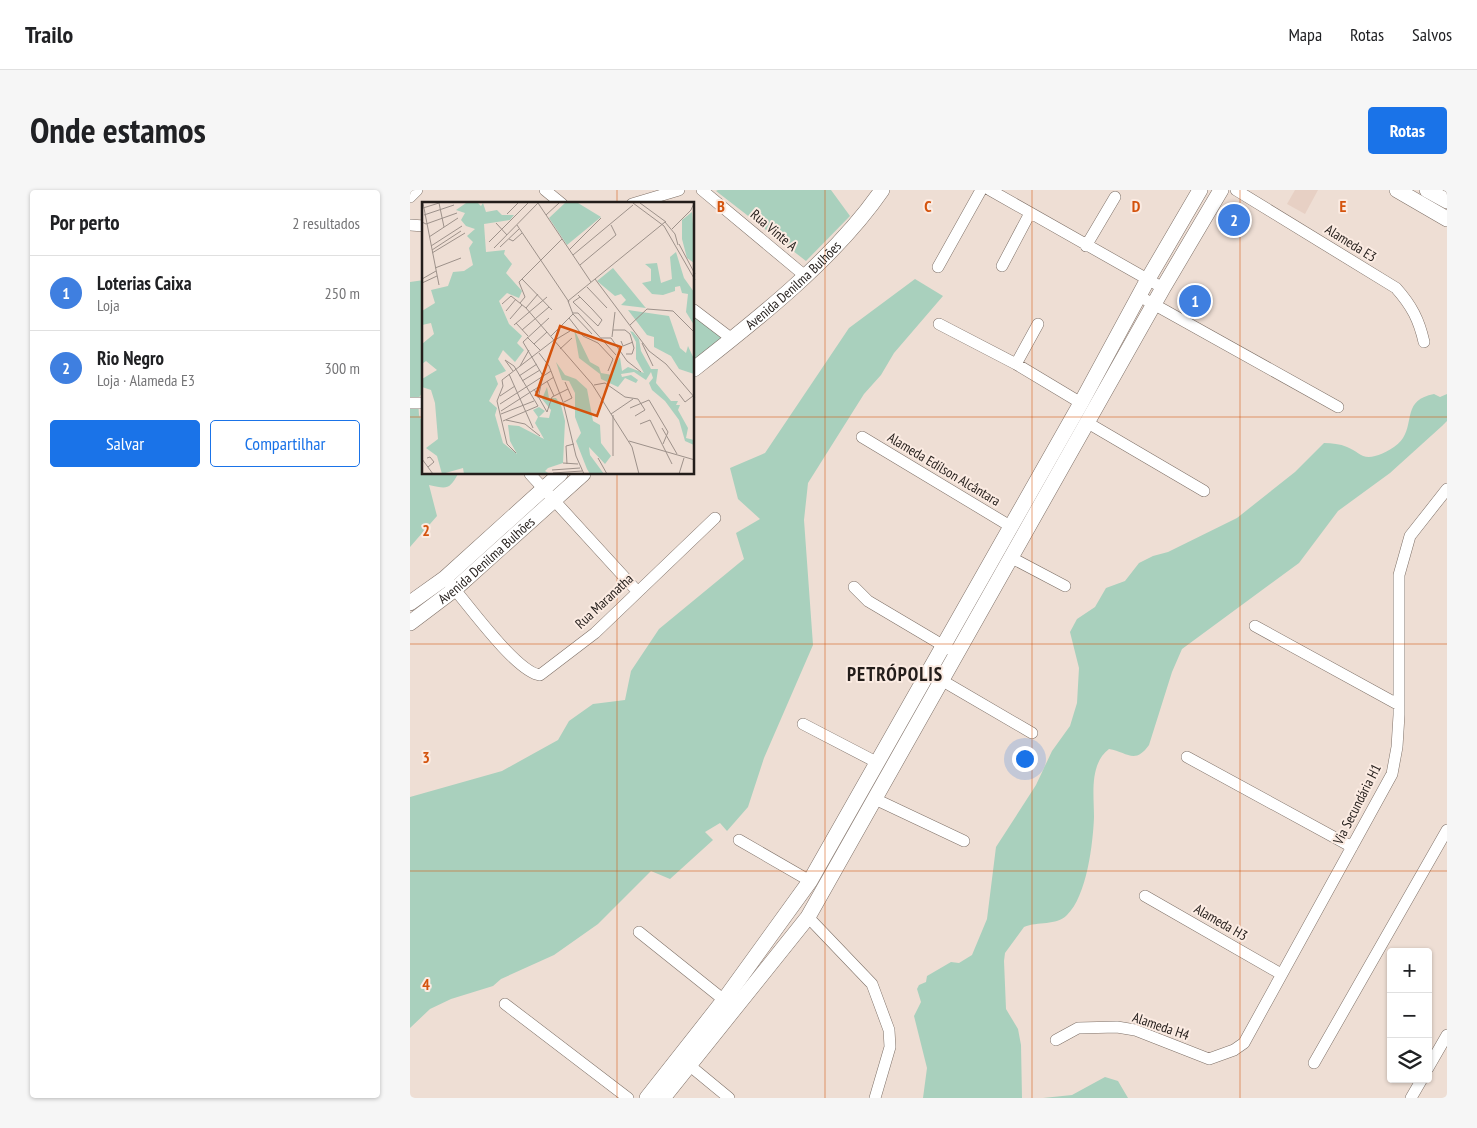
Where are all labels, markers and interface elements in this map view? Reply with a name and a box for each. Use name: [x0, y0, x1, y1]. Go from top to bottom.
text: Trailo: [25, 19, 73, 50]
text: Mapa: [1288, 23, 1322, 46]
text: Rotas: [1350, 23, 1384, 46]
text: Salvos: [1412, 23, 1452, 46]
text: Onde estamos: [30, 107, 206, 153]
button: Rotas: [1368, 107, 1447, 154]
text: B: [717, 196, 725, 216]
text: C: [924, 196, 932, 216]
text: D: [1132, 196, 1141, 216]
text: E: [1340, 196, 1347, 216]
pin: 2: [1218, 201, 1250, 239]
inset map: [422, 202, 695, 475]
street label: Rua Vinte A: [747, 205, 801, 255]
text: Por perto: [50, 209, 120, 236]
text: 2 resultados: [292, 213, 360, 233]
street label: Alameda E3: [1322, 220, 1380, 266]
street label: Avenida Denilma Bulhões: [742, 237, 845, 333]
text: Loterias Caixa: [97, 271, 192, 295]
pin: 1: [1179, 282, 1211, 320]
text: 1: [62, 283, 70, 303]
text: 250 m: [325, 283, 360, 303]
text: Loja: [97, 295, 120, 315]
text: Rio Negro: [97, 346, 164, 370]
text: 2: [62, 358, 70, 378]
text: 300 m: [325, 358, 360, 378]
text: Loja · Alameda E3: [97, 370, 195, 390]
button: Salvar: [50, 420, 200, 467]
button: Compartilhar: [210, 420, 360, 467]
street label: Alameda Edílson Alcântara: [884, 428, 1004, 510]
street label: Avenida Denilma Bulhões: [434, 512, 539, 608]
text: 2: [422, 520, 430, 540]
street label: Rua Maranatha: [571, 570, 637, 632]
district label: PETRÓPOLIS: [847, 662, 943, 686]
your location: [1012, 746, 1038, 772]
text: 3: [422, 747, 430, 767]
street label: Via Secundária H1: [1329, 761, 1385, 848]
street label: Alameda H3: [1191, 899, 1251, 945]
map controls: [1387, 948, 1432, 1083]
button: +: [1387, 948, 1432, 993]
text: 4: [422, 974, 430, 994]
button: −: [1387, 993, 1432, 1038]
street label: Alameda H4: [1130, 1008, 1192, 1044]
button: layers: [1387, 1038, 1432, 1083]

